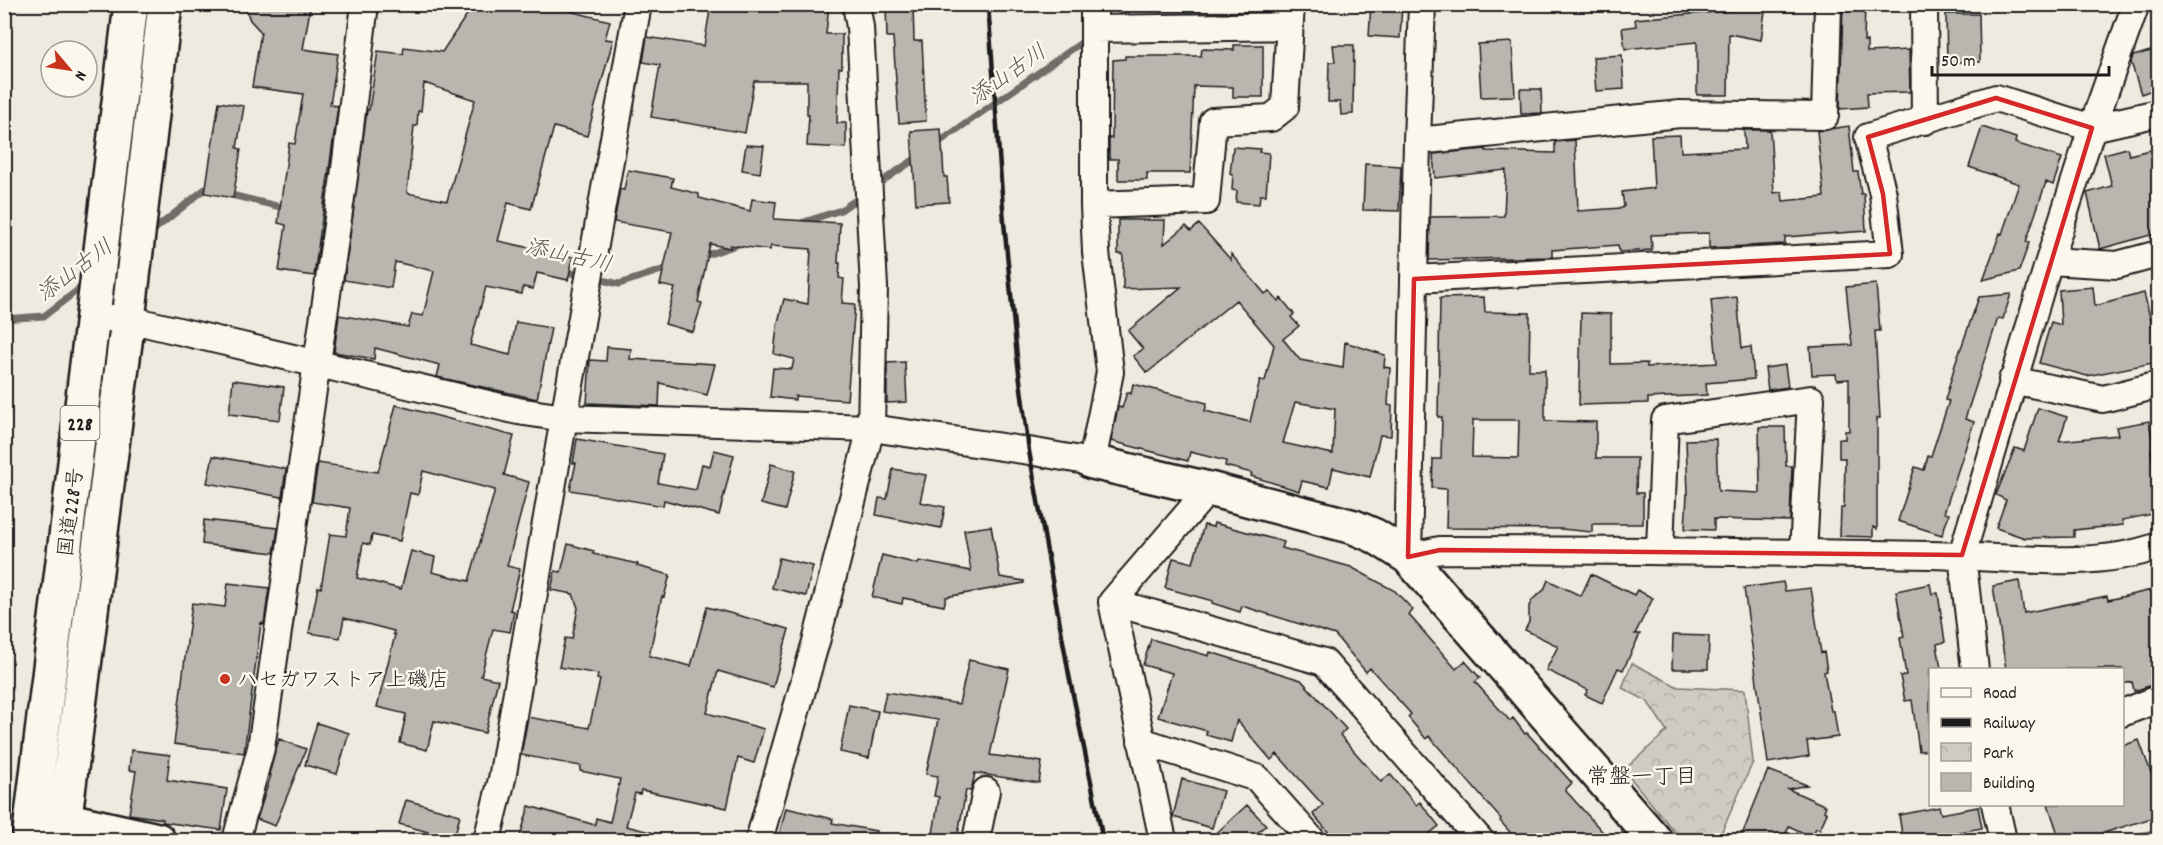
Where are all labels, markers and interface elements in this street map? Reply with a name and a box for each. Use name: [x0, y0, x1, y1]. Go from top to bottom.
water label: 添山古川: [964, 38, 1054, 114]
north arrow: [39, 39, 99, 99]
scale bar: [1932, 39, 2109, 77]
text: 50 m: [1941, 50, 1976, 75]
text: N: [68, 66, 92, 84]
water label: 添山古川: [522, 232, 615, 282]
water label: 添山古川: [32, 233, 121, 311]
road number: 228: [60, 406, 100, 440]
street label: 国道228号: [53, 466, 93, 559]
place label: ハセガワストア上磯店: [237, 667, 449, 697]
legend: [1929, 668, 2124, 806]
marker: ハセガワストア上磯店: [218, 672, 232, 686]
text: Road: [1983, 682, 2017, 707]
text: Railway: [1983, 712, 2036, 737]
text: Park: [1983, 742, 2014, 767]
district label: 常盤一丁目: [1587, 763, 1697, 794]
text: Building: [1983, 772, 2035, 797]

